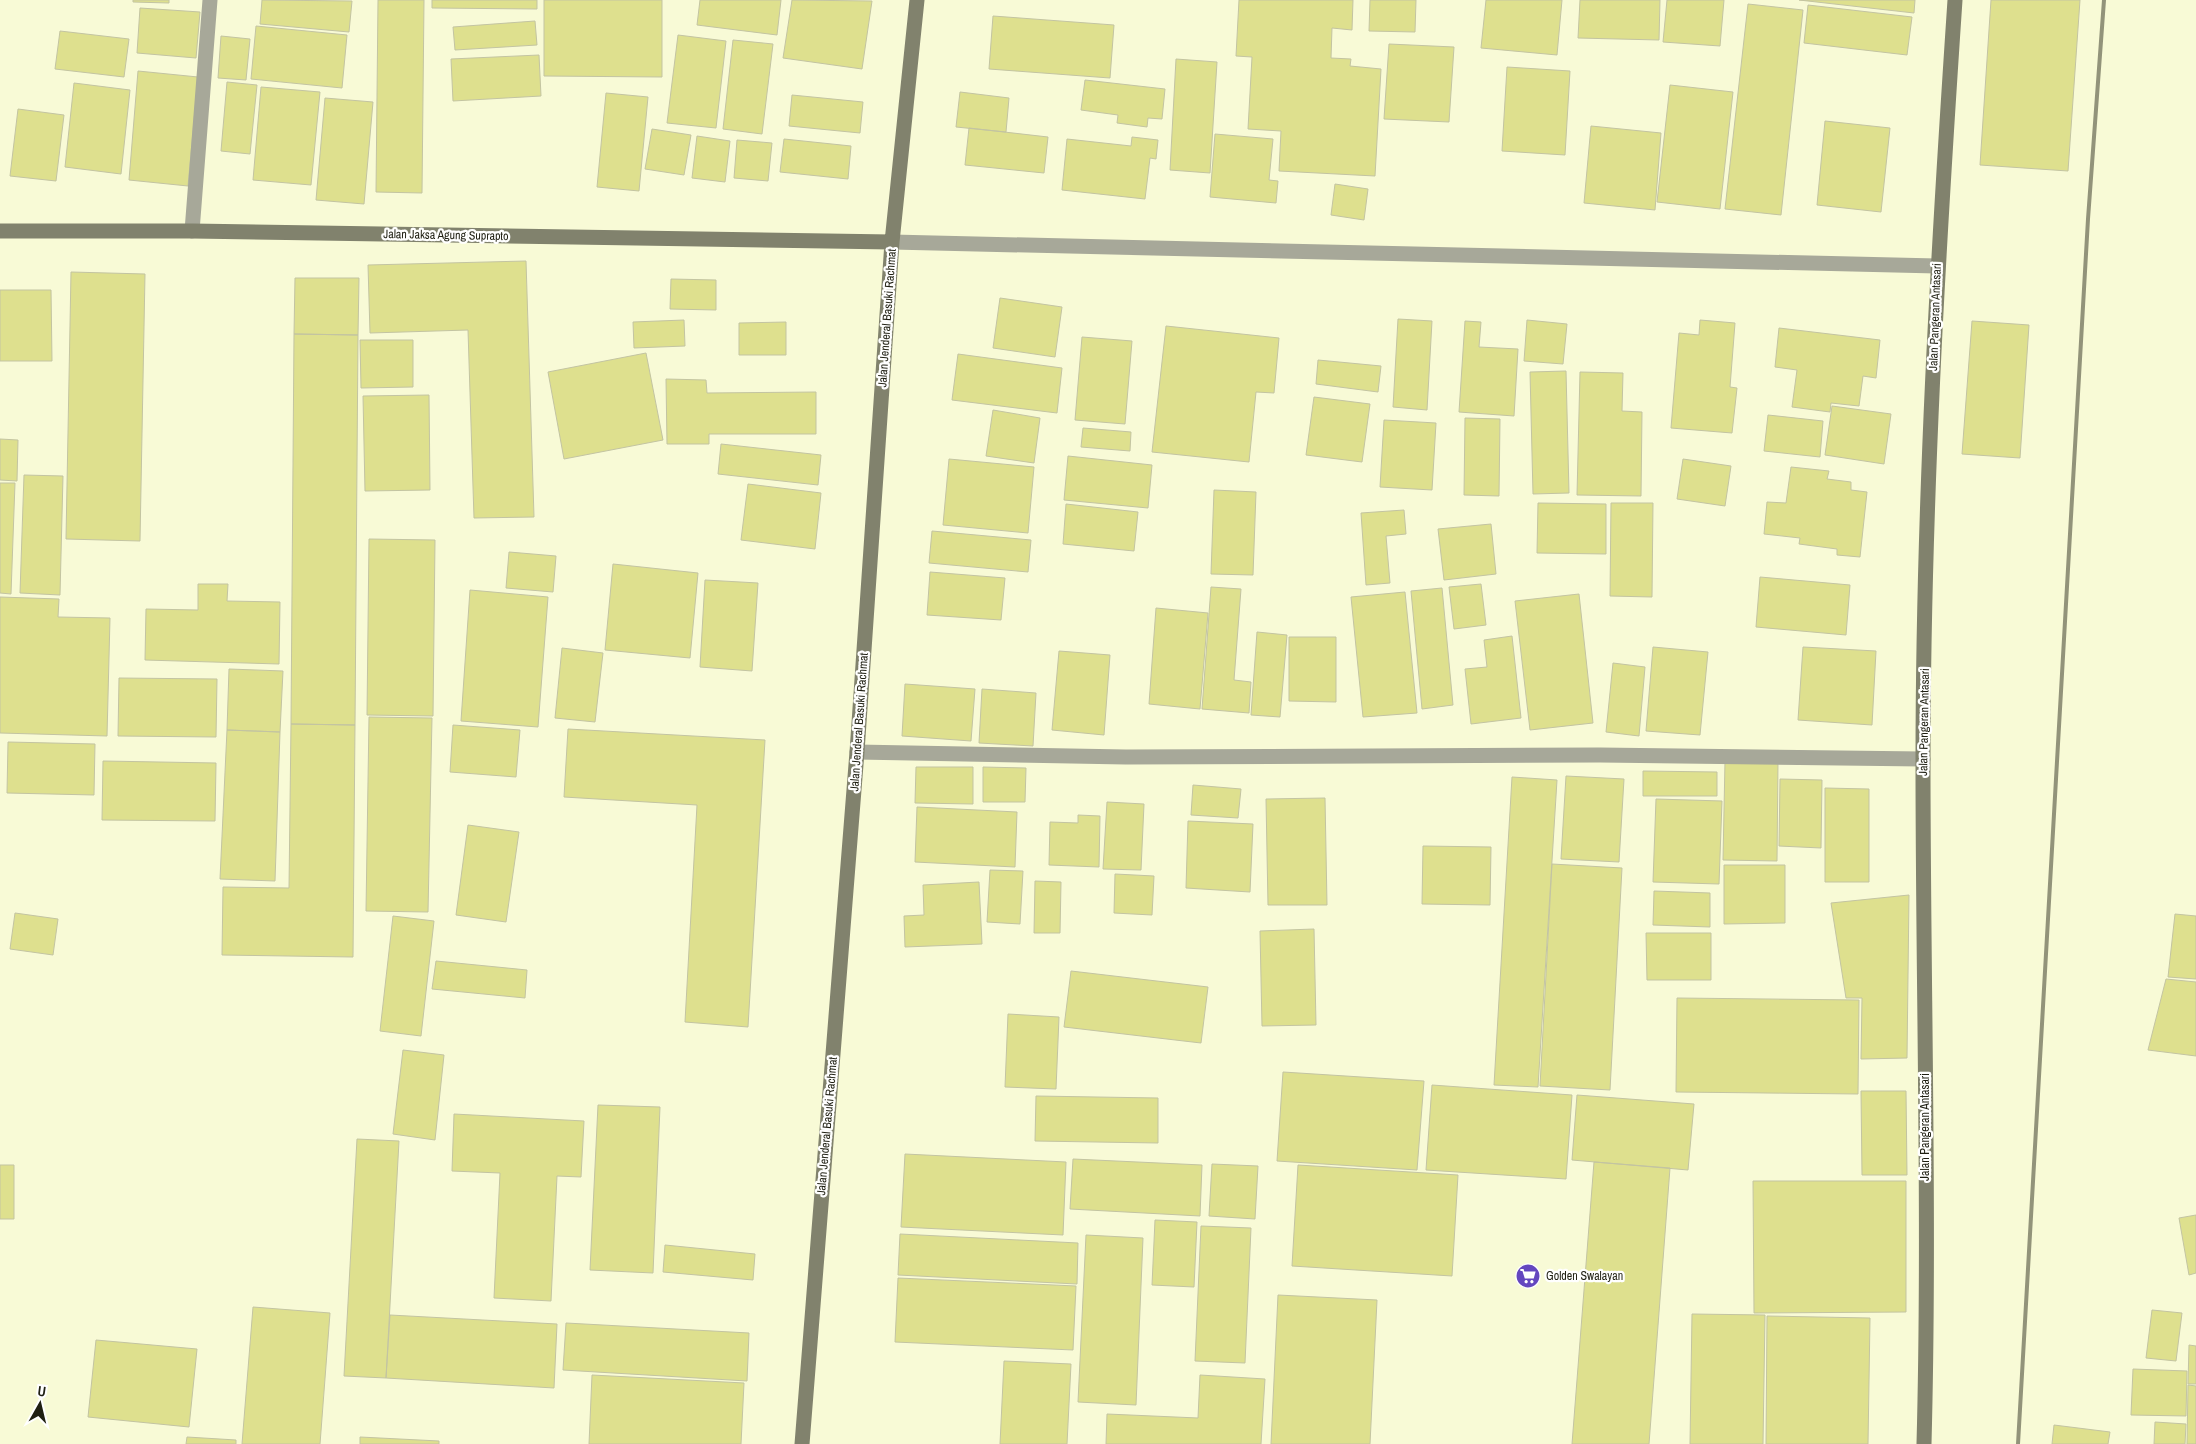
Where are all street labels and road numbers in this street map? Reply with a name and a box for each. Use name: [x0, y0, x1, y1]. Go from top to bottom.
street label: Jalan Jaksa Agung Suprapto: [383, 226, 509, 244]
street label: Jalan Jenderal Basuki Rachmat: [874, 248, 900, 388]
street label: Jalan Pangeran Antasari: [1925, 263, 1945, 371]
street label: Jalan Jenderal Basuki Rachmat: [846, 652, 872, 792]
street label: Jalan Pangeran Antasari: [1915, 668, 1933, 776]
street label: Jalan Jenderal Basuki Rachmat: [813, 1056, 841, 1196]
street label: Jalan Pangeran Antasari: [1917, 1073, 1933, 1181]

